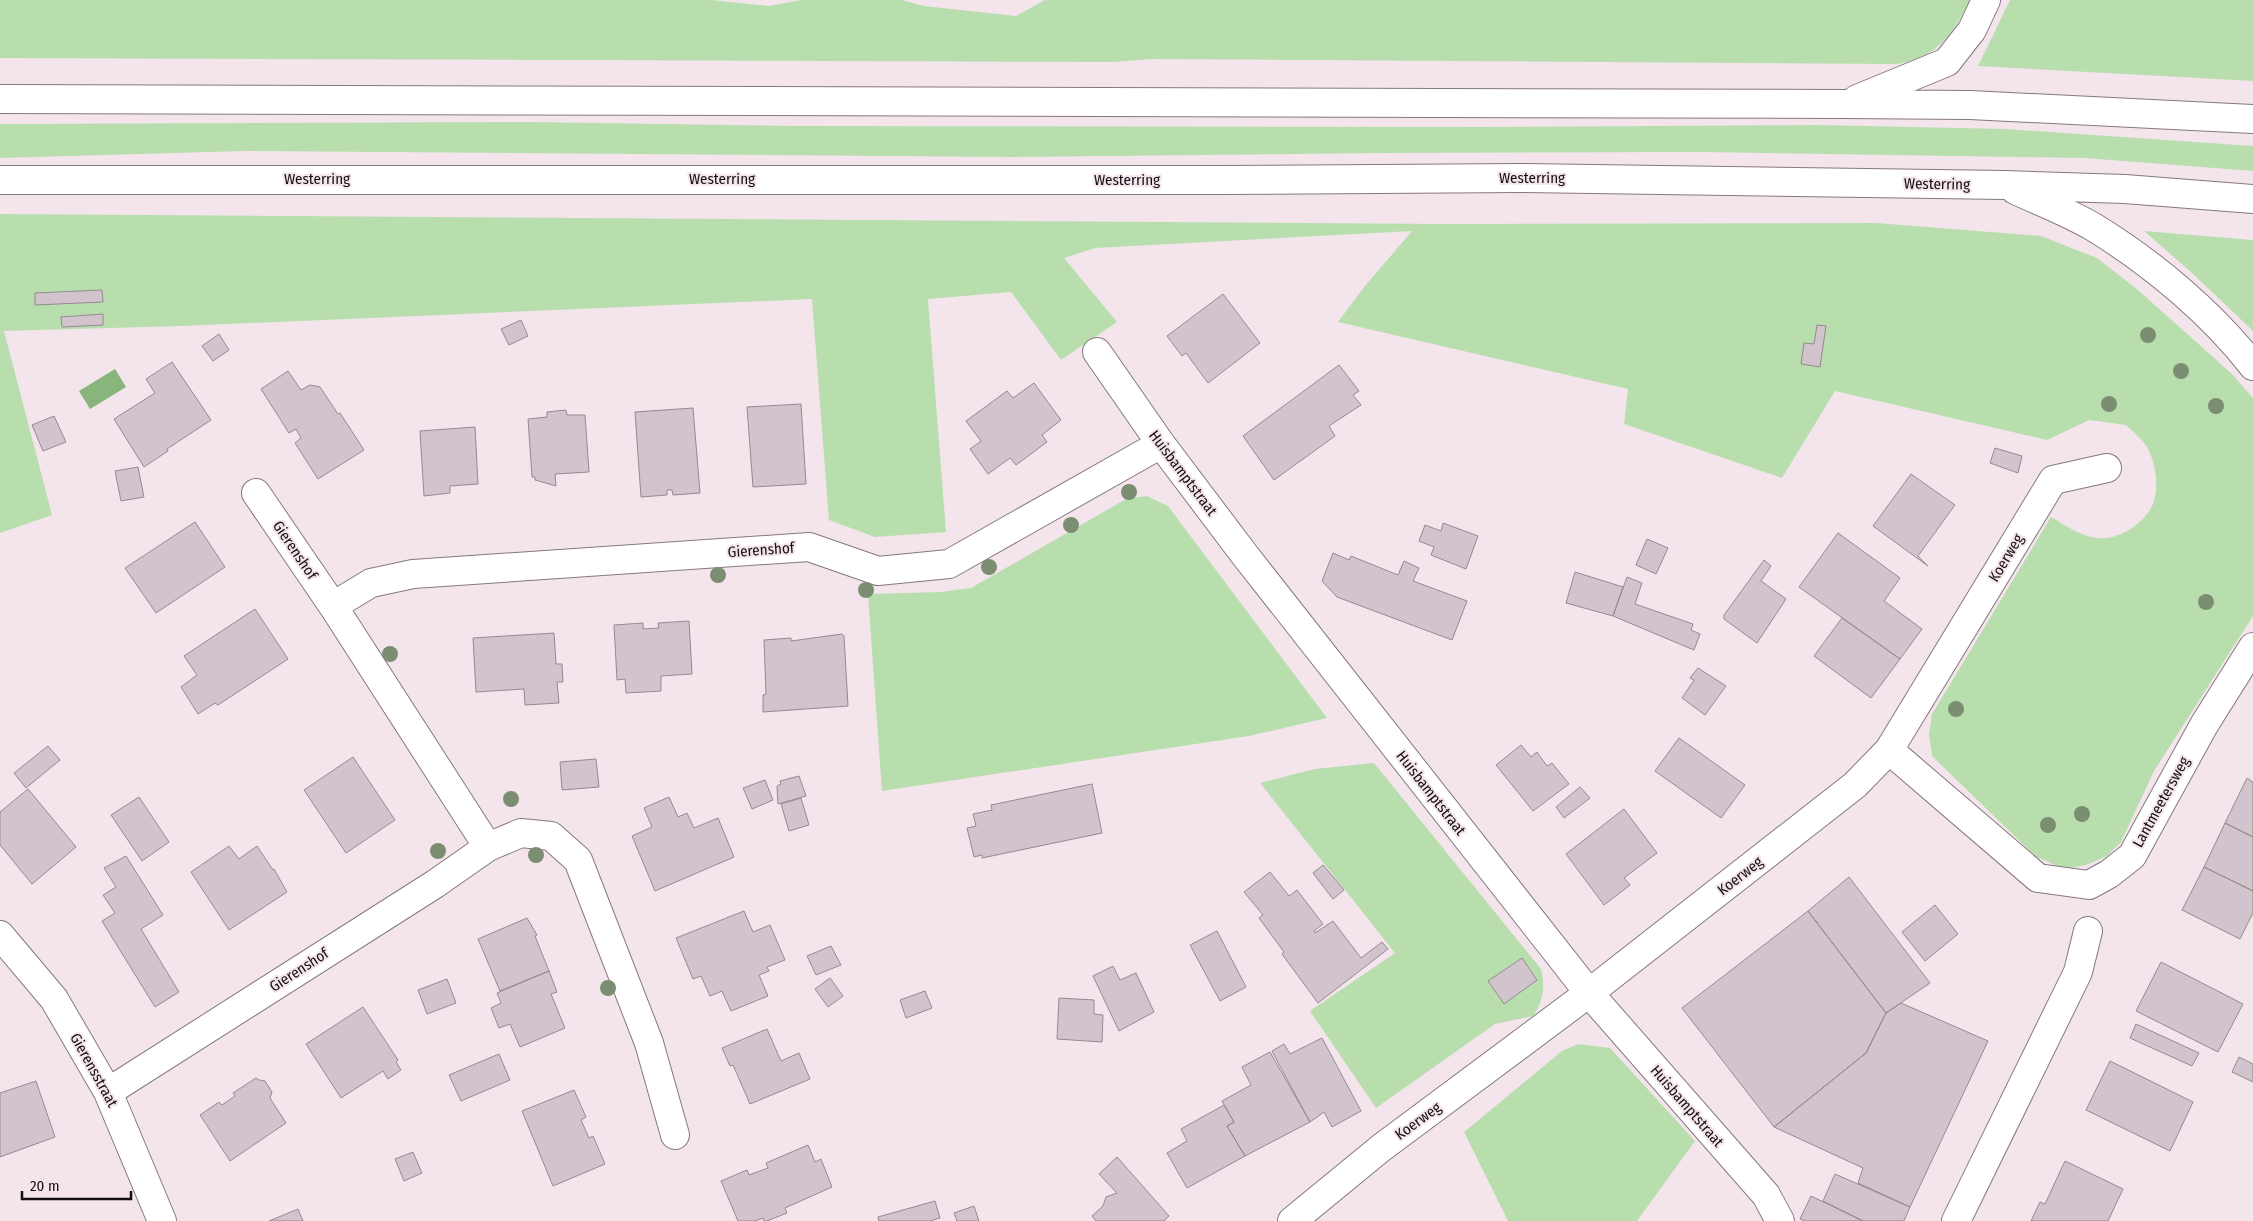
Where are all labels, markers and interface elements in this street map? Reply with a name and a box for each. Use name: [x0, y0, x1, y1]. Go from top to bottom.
street label: Westerring: [1499, 169, 1565, 187]
street label: Westerring: [284, 170, 350, 188]
street label: Westerring: [689, 170, 755, 188]
street label: Westerring: [1094, 171, 1160, 189]
street label: Westerring: [1904, 174, 1970, 194]
street label: Huisbamptstraat: [1145, 427, 1221, 519]
street label: Gierenshof: [269, 517, 322, 584]
street label: Koerweg: [1985, 531, 2027, 585]
street label: Gierenshof: [727, 539, 796, 561]
street label: Huisbamptstraat: [1392, 747, 1470, 839]
street label: Lantmeetersweg: [2129, 754, 2193, 850]
street label: Koerweg: [1714, 853, 1766, 899]
street label: Gierenshof: [266, 944, 333, 996]
street label: Gierensstraat: [66, 1030, 122, 1110]
street label: Huisbamptstraat: [1647, 1061, 1727, 1151]
street label: Koerweg: [1391, 1098, 1445, 1144]
scale bar: [22, 1168, 131, 1200]
text: 20 m: [30, 1177, 60, 1195]

